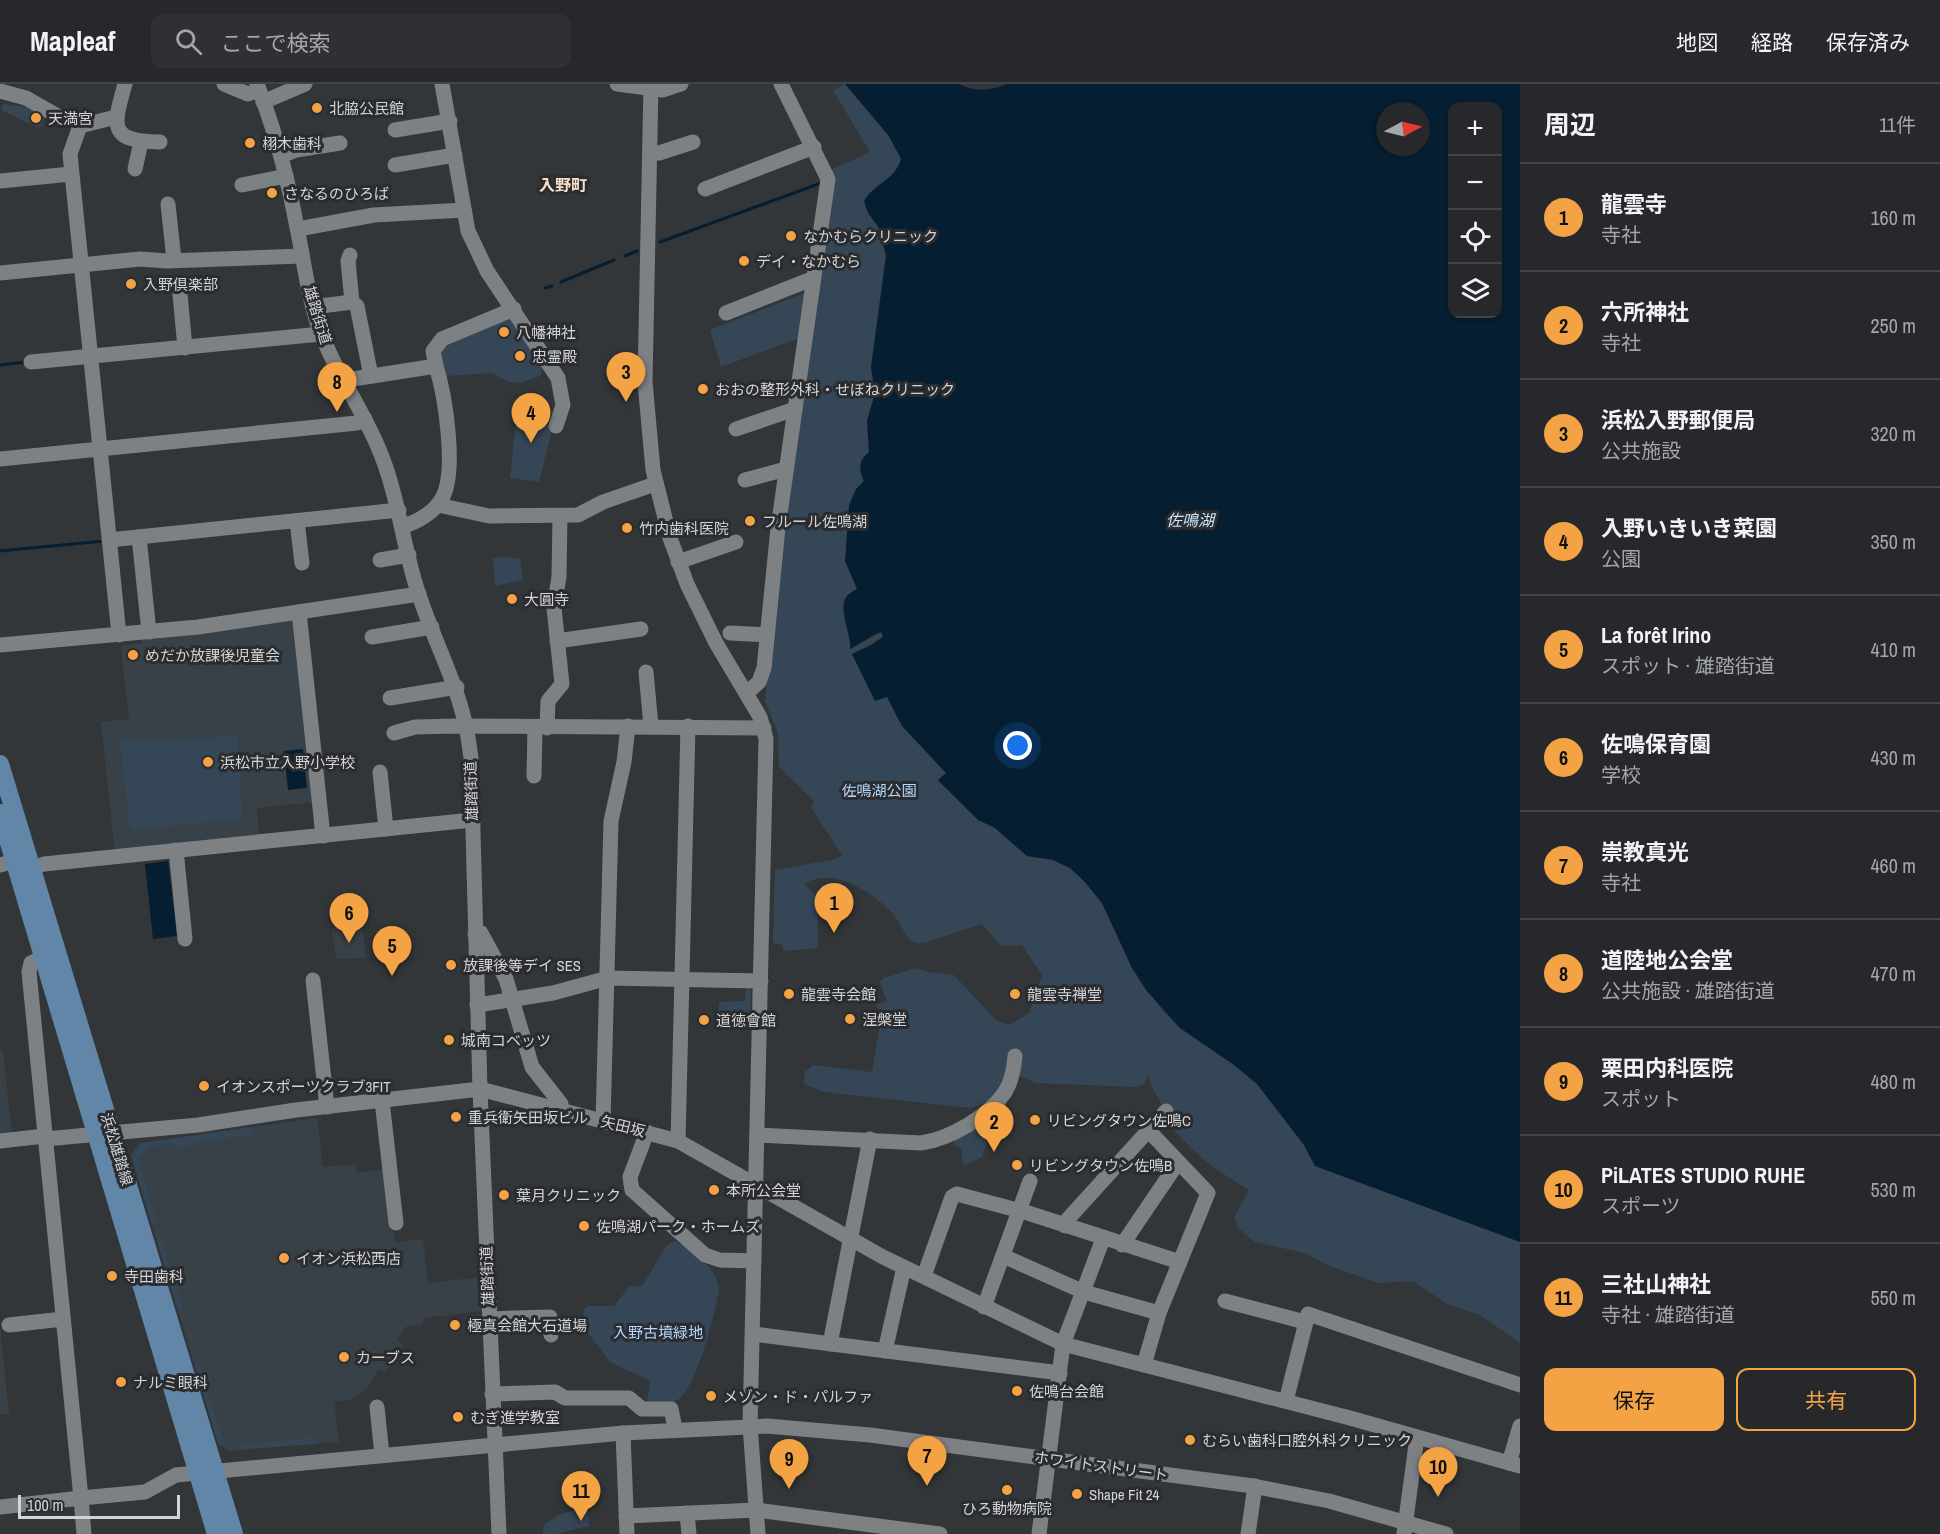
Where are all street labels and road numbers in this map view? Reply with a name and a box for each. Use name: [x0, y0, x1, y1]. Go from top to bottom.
street label: 雄踏街道: [299, 283, 337, 347]
street label: 雄踏街道: [459, 761, 483, 821]
street label: 浜松雄踏線: [96, 1110, 138, 1188]
street label: 矢田坂: [599, 1110, 647, 1142]
street label: 雄踏街道: [475, 1246, 499, 1306]
street label: ホワイトストリート: [1033, 1446, 1169, 1486]

